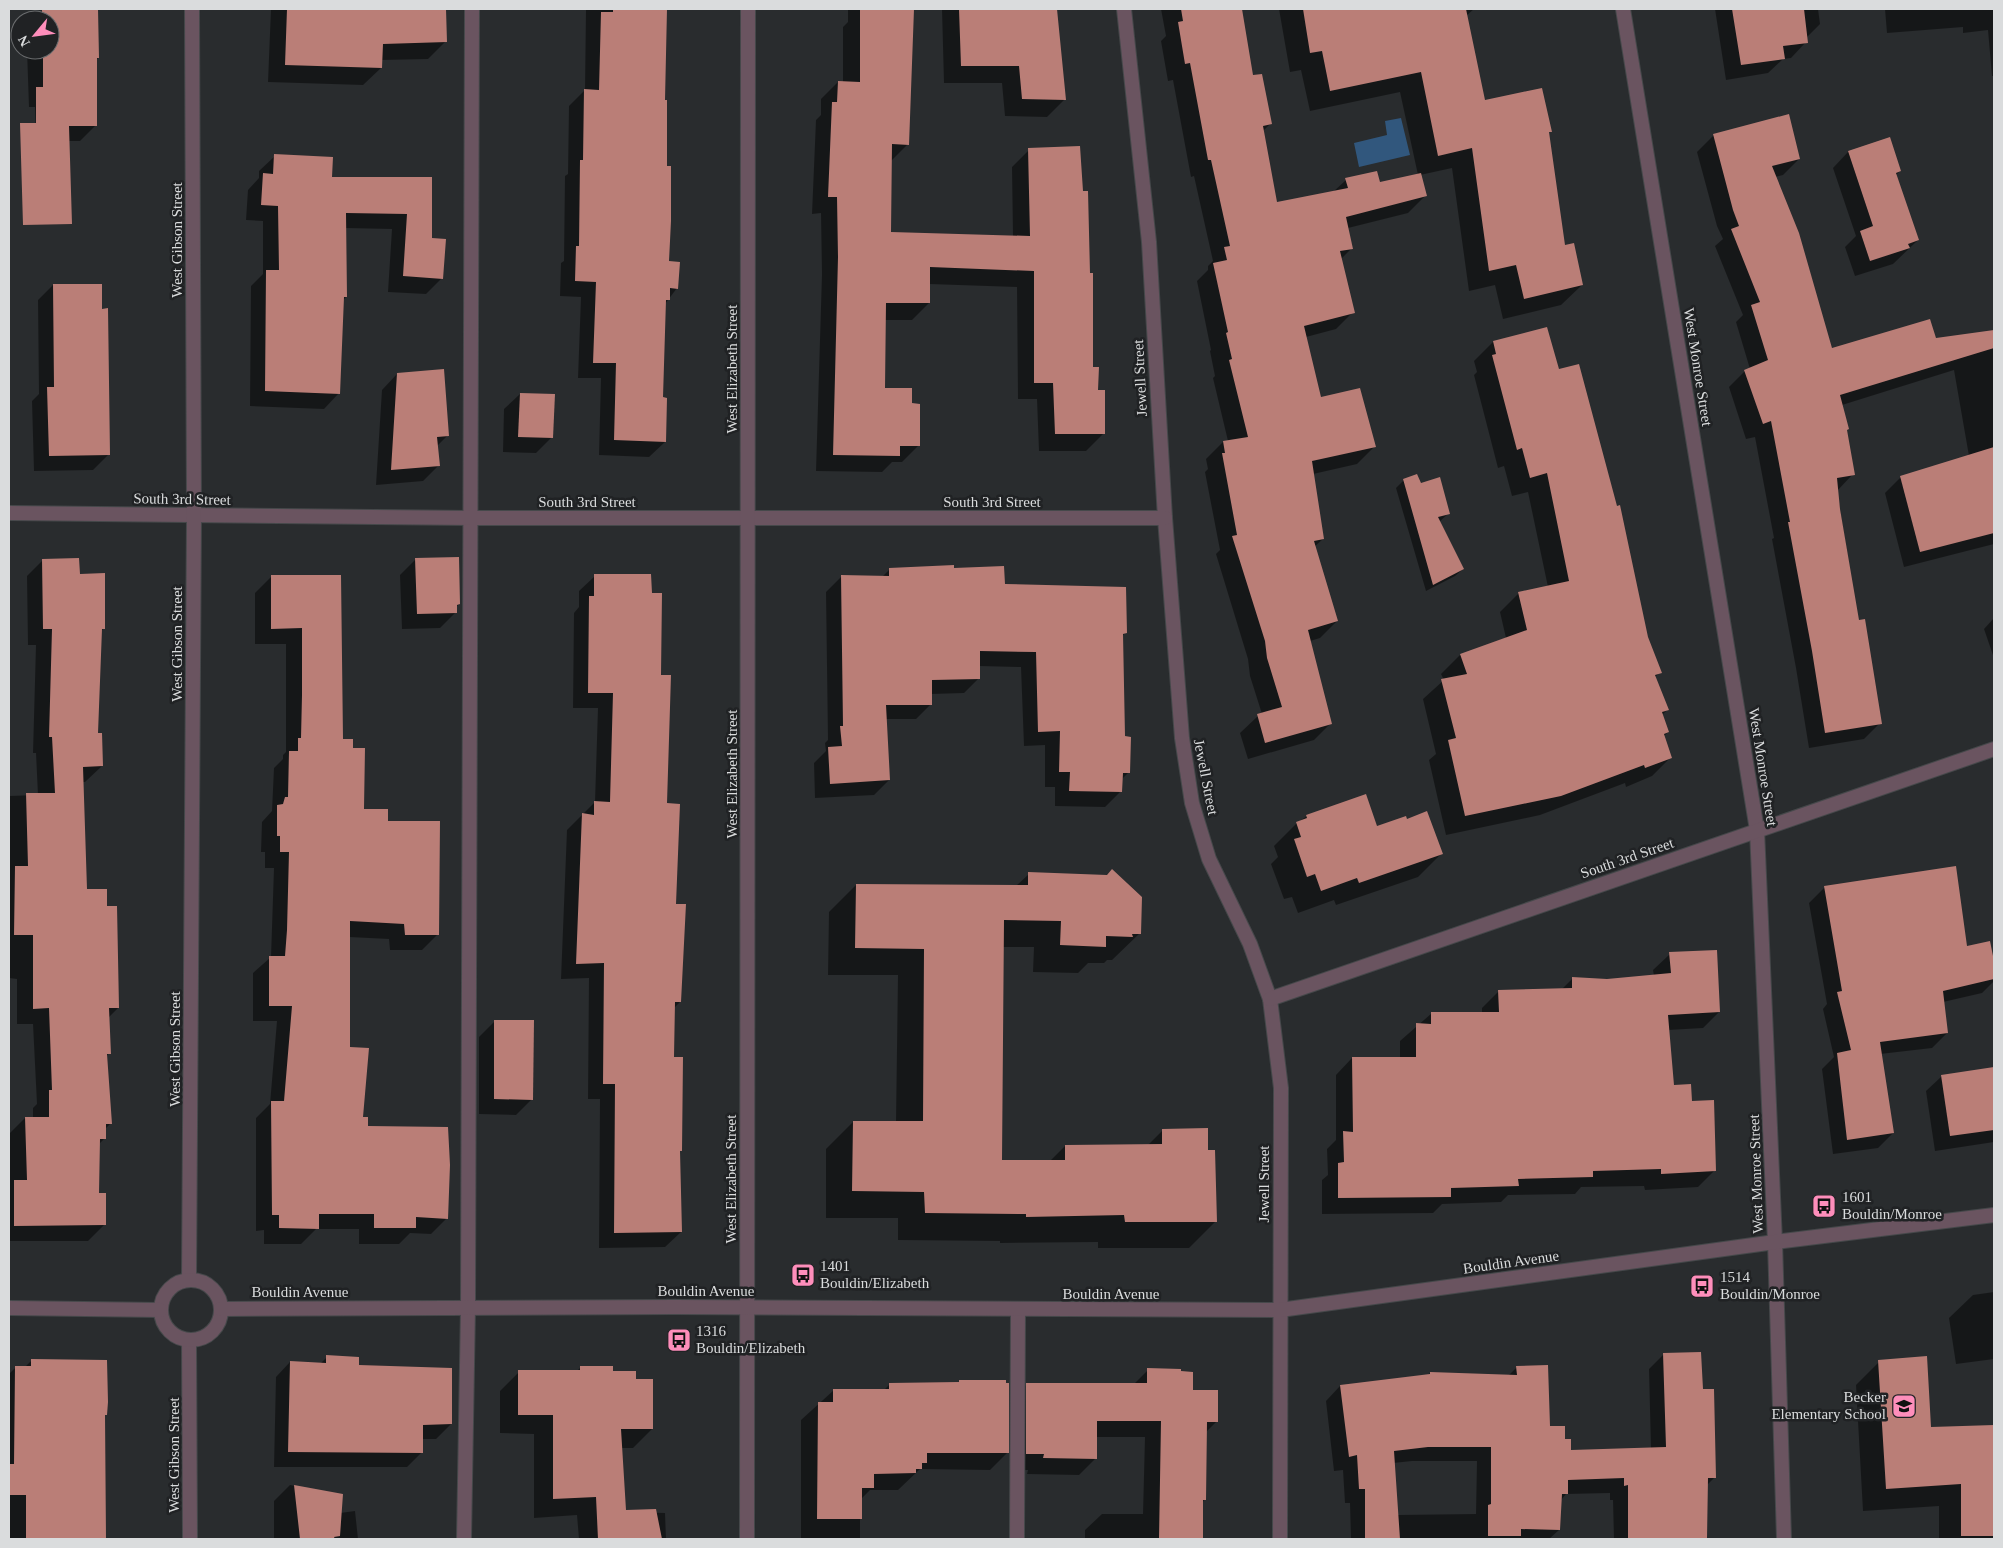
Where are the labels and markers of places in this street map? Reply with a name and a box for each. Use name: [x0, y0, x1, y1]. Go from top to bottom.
place label: 1601 Bouldin/Monroe: [1842, 1189, 1942, 1222]
bus stop icon: 1601 Bouldin/Monroe: [1811, 1193, 1837, 1219]
place label: 1401 Bouldin/Elizabeth: [820, 1258, 930, 1291]
bus stop icon: 1401 Bouldin/Elizabeth: [790, 1262, 816, 1288]
place label: 1514 Bouldin/Monroe: [1720, 1269, 1820, 1302]
bus stop icon: 1514 Bouldin/Monroe: [1689, 1273, 1715, 1299]
place label: 1316 Bouldin/Elizabeth: [696, 1323, 806, 1356]
bus stop icon: 1316 Bouldin/Elizabeth: [666, 1327, 692, 1353]
place label: Becker Elementary School: [1771, 1389, 1886, 1422]
school or university icon: Becker Elementary School: [1891, 1393, 1917, 1419]

